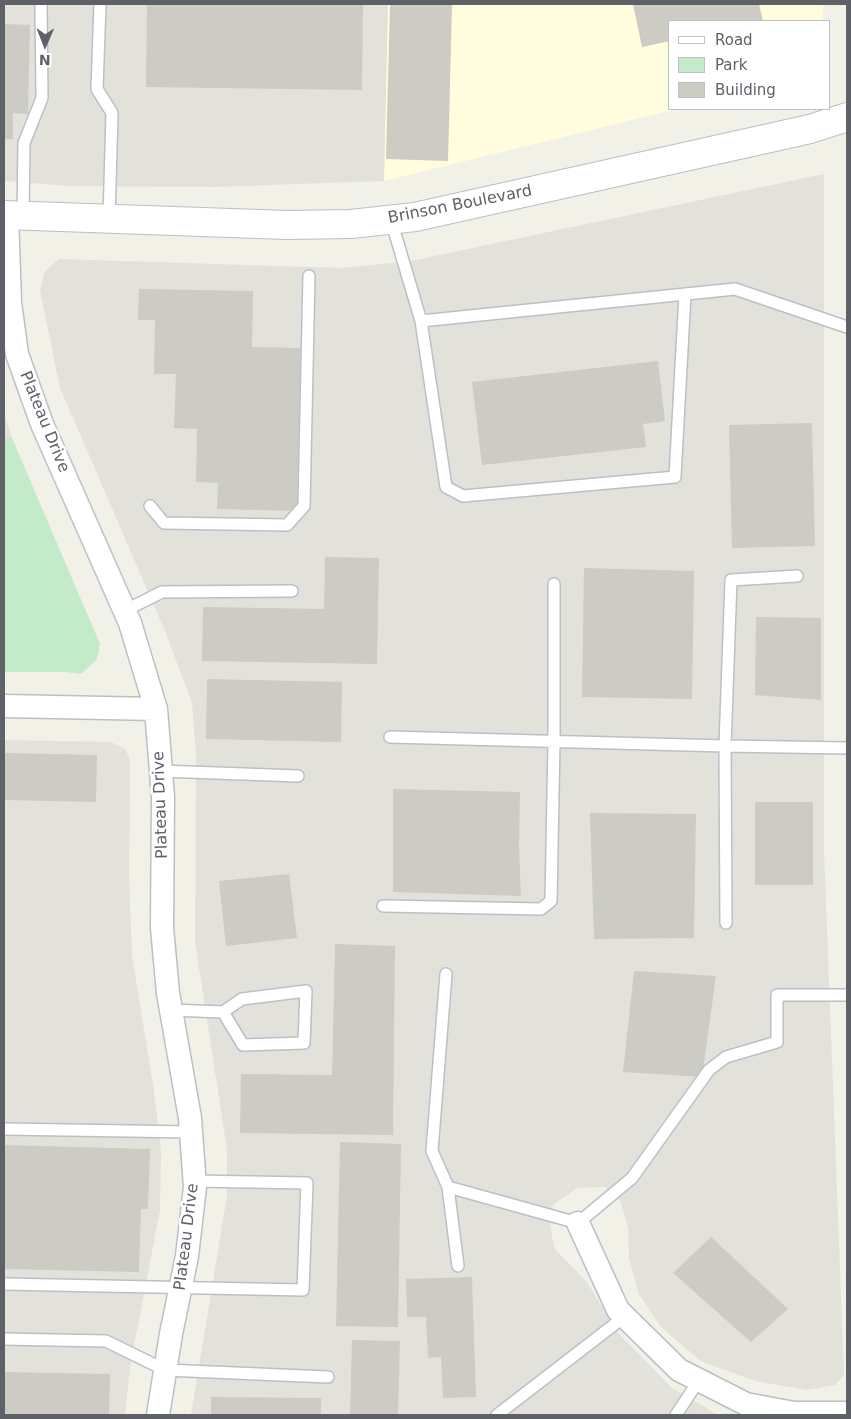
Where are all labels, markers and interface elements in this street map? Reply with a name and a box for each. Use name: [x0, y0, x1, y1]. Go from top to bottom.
north arrow: [20, 20, 70, 70]
legend: [668, 20, 831, 110]
text: Road: [715, 31, 753, 49]
text: N: [39, 52, 51, 68]
text: Park: [715, 56, 747, 74]
text: Building: [715, 81, 776, 99]
street label: Brinson Boulevard: [386, 182, 534, 228]
street label: Plateau Drive: [15, 368, 73, 476]
street label: Plateau Drive: [150, 751, 172, 859]
street label: Plateau Drive: [171, 1182, 203, 1292]

